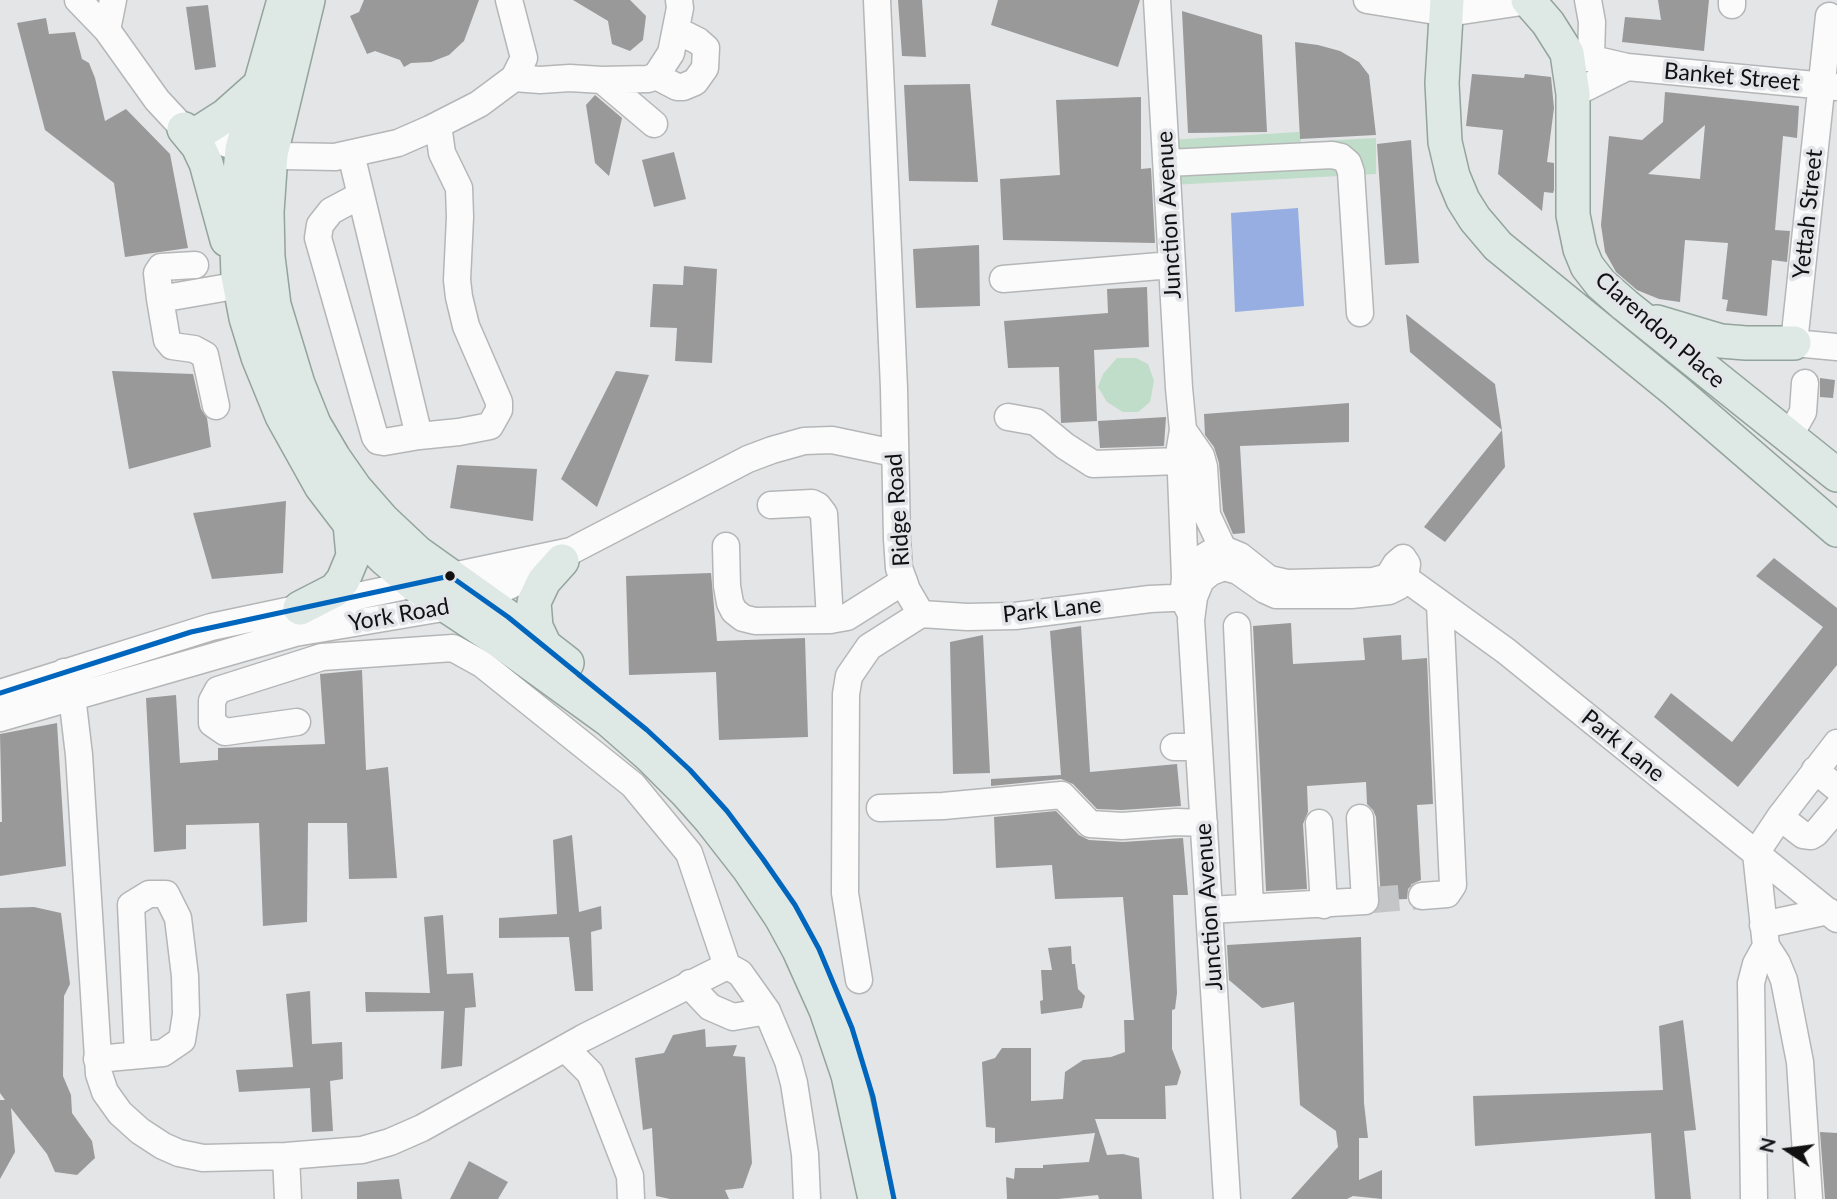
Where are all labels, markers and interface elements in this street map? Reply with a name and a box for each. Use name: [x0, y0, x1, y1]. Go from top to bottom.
street label: Banket Street: [1663, 57, 1801, 97]
street label: Junction Avenue: [1151, 130, 1187, 300]
street label: Yettah Street: [1787, 148, 1829, 280]
street label: Clarendon Place: [1589, 266, 1731, 394]
street label: Ridge Road: [880, 452, 916, 568]
unlabelled marker: [443, 569, 457, 583]
street label: Park Lane: [1001, 591, 1103, 629]
street label: York Road: [346, 593, 452, 637]
street label: Park Lane: [1576, 704, 1670, 788]
street label: Junction Avenue: [1189, 822, 1229, 992]
north arrow: [1753, 1115, 1823, 1185]
text: N: [1754, 1135, 1780, 1155]

